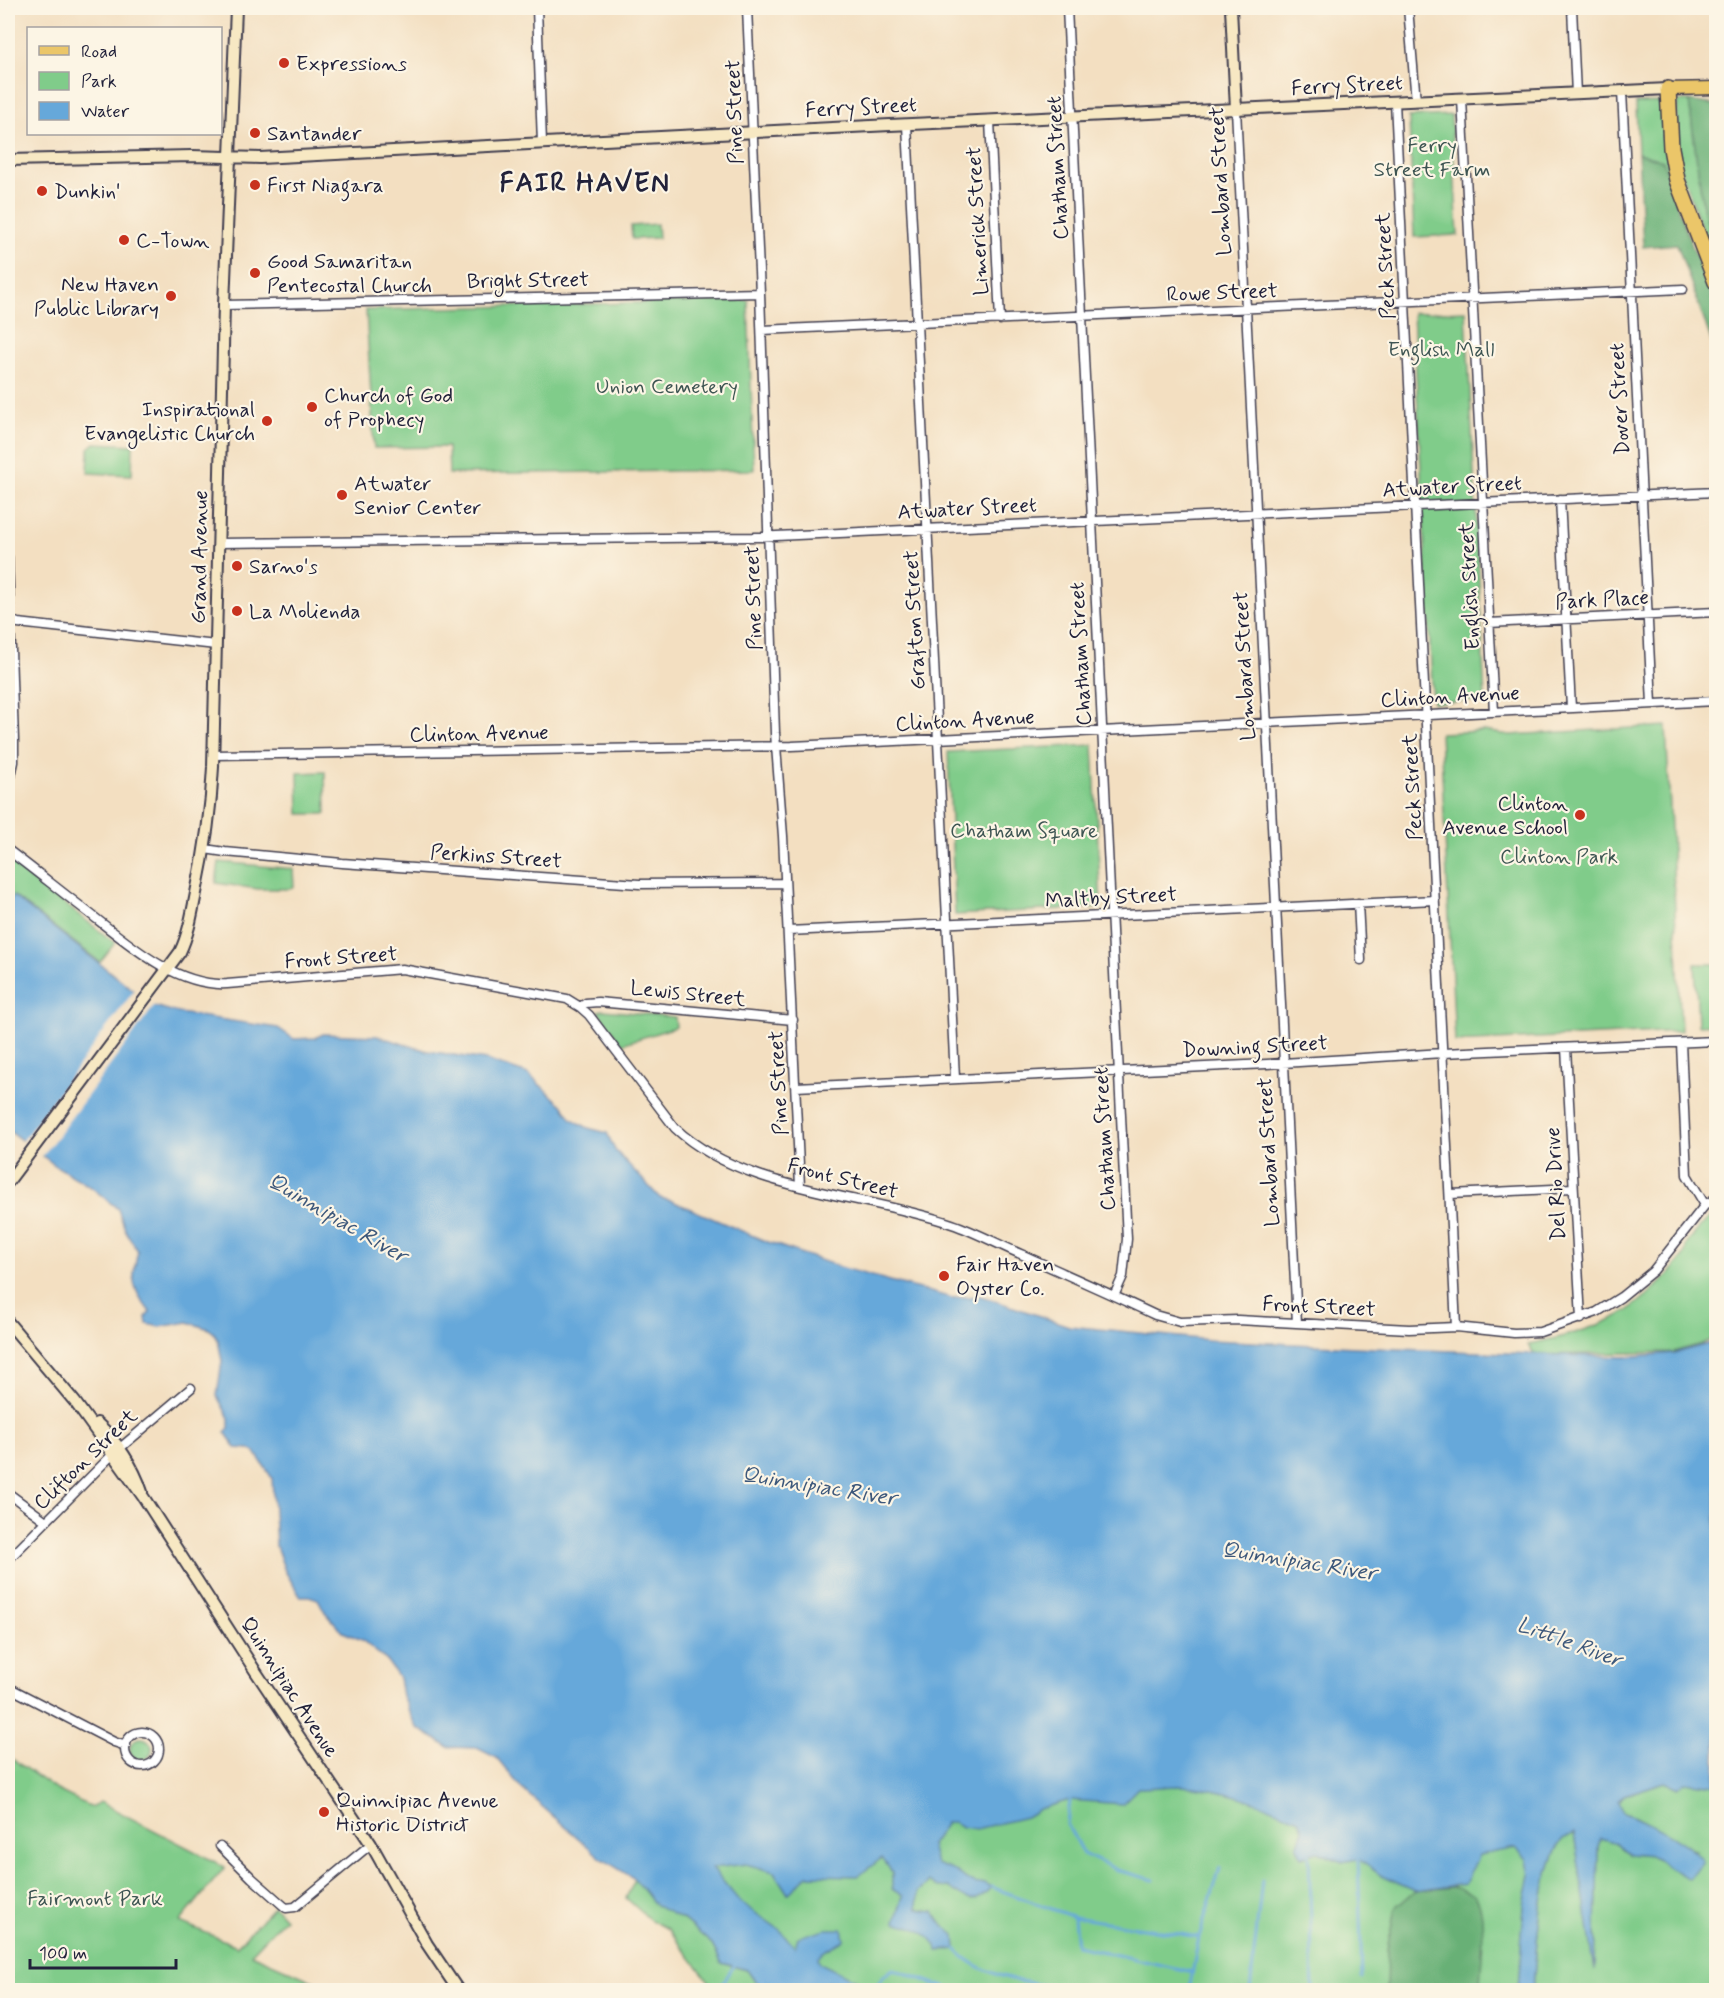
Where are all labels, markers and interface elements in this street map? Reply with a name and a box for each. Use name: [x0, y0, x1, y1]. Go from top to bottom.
legend: [27, 27, 222, 135]
text: Road: [81, 40, 117, 64]
place label: Expressions: [296, 50, 407, 78]
marker: Expressions: [277, 56, 291, 70]
street label: Pine Street: [719, 59, 751, 165]
street label: Ferry Street: [1290, 69, 1404, 103]
text: Park: [81, 70, 117, 94]
street label: Ferry Street: [804, 91, 918, 125]
street label: Chatham Street: [1040, 95, 1076, 241]
text: Water: [81, 100, 130, 124]
street label: Lombard Street: [1203, 106, 1239, 256]
place label: Santander: [267, 120, 362, 148]
marker: Santander: [248, 126, 262, 140]
park label: Ferry Street Farm: [1374, 132, 1490, 184]
street label: Limerick Street: [960, 146, 996, 296]
district label: FAIR HAVEN: [500, 166, 670, 201]
place label: First Niagara: [267, 172, 384, 202]
place label: Dunkin': [54, 178, 121, 206]
marker: First Niagara: [248, 178, 262, 192]
marker: Dunkin': [35, 184, 49, 198]
street label: Peck Street: [1369, 211, 1403, 320]
place label: C-Town: [136, 227, 210, 255]
marker: C-Town: [117, 233, 131, 247]
place label: Good Samaritan Pentecostal Church: [267, 248, 432, 300]
marker: Good Samaritan Pentecostal Church: [248, 266, 262, 280]
street label: Bright Street: [467, 266, 589, 297]
place label: New Haven Public Library: [34, 271, 159, 323]
street label: Rowe Street: [1166, 277, 1278, 309]
marker: New Haven Public Library: [164, 289, 178, 303]
park label: English Mall: [1388, 336, 1494, 366]
street label: Dover Street: [1603, 342, 1637, 456]
park label: Union Cemetery: [596, 373, 738, 401]
place label: Church of God of Prophecy: [324, 382, 453, 434]
place label: Inspirational Evangelistic Church: [84, 396, 255, 449]
marker: Church of God of Prophecy: [305, 400, 319, 414]
marker: Inspirational Evangelistic Church: [260, 414, 274, 428]
street label: Atwater Street: [1382, 469, 1523, 505]
place label: Atwater Senior Center: [354, 470, 482, 522]
marker: Atwater Senior Center: [335, 488, 349, 502]
street label: Grand Avenue: [185, 490, 215, 624]
street label: Atwater Street: [897, 491, 1038, 527]
street label: English Street: [1453, 520, 1489, 651]
street label: Pine Street: [738, 545, 770, 651]
street label: Grafton Street: [897, 549, 933, 691]
place label: Sarno's: [249, 553, 318, 581]
marker: Sarno's: [230, 559, 244, 573]
street label: Chatham Street: [1063, 581, 1099, 727]
street label: Park Place: [1555, 584, 1650, 616]
street label: Lombard Street: [1227, 591, 1263, 741]
place label: La Molienda: [249, 598, 361, 626]
marker: La Molienda: [230, 604, 244, 618]
street label: Clinton Avenue: [1380, 679, 1520, 715]
street label: Clinton Avenue: [895, 703, 1035, 739]
street label: Clinton Avenue: [409, 719, 549, 749]
street label: Peck Street: [1396, 732, 1430, 841]
place label: Clinton Avenue School: [1442, 790, 1569, 842]
marker: Clinton Avenue School: [1573, 808, 1587, 822]
park label: Chatham Square: [950, 817, 1098, 845]
street label: Perkins Street: [429, 838, 563, 876]
park label: Clinton Park: [1500, 843, 1618, 871]
street label: Maltby Street: [1044, 881, 1178, 915]
street label: Front Street: [284, 940, 399, 976]
street label: Lewis Street: [629, 974, 748, 1014]
street label: Downing Street: [1182, 1029, 1329, 1067]
street label: Pine Street: [762, 1030, 796, 1136]
street label: Chatham Street: [1087, 1066, 1123, 1212]
street label: Lombard Street: [1251, 1077, 1287, 1227]
street label: Del Rio Drive: [1539, 1126, 1573, 1242]
street label: Front Street: [784, 1152, 901, 1206]
water label: Quinnipiac River: [262, 1167, 414, 1271]
place label: Fair Haven Oyster Co.: [956, 1251, 1054, 1303]
marker: Fair Haven Oyster Co.: [937, 1269, 951, 1283]
street label: Front Street: [1262, 1290, 1376, 1324]
street label: Clifton Street: [28, 1402, 144, 1517]
water label: Quinnipiac River: [739, 1461, 901, 1513]
water label: Quinnipiac River: [1219, 1536, 1381, 1588]
water label: Little River: [1513, 1611, 1628, 1676]
street label: Quinnipiac Avenue: [233, 1612, 345, 1763]
place label: Quinnipiac Avenue Historic District: [336, 1787, 499, 1839]
marker: Quinnipiac Avenue Historic District: [317, 1805, 331, 1819]
park label: Fairmont Park: [27, 1885, 163, 1913]
scale bar: [30, 1932, 176, 1970]
text: 100 m: [39, 1942, 87, 1966]

